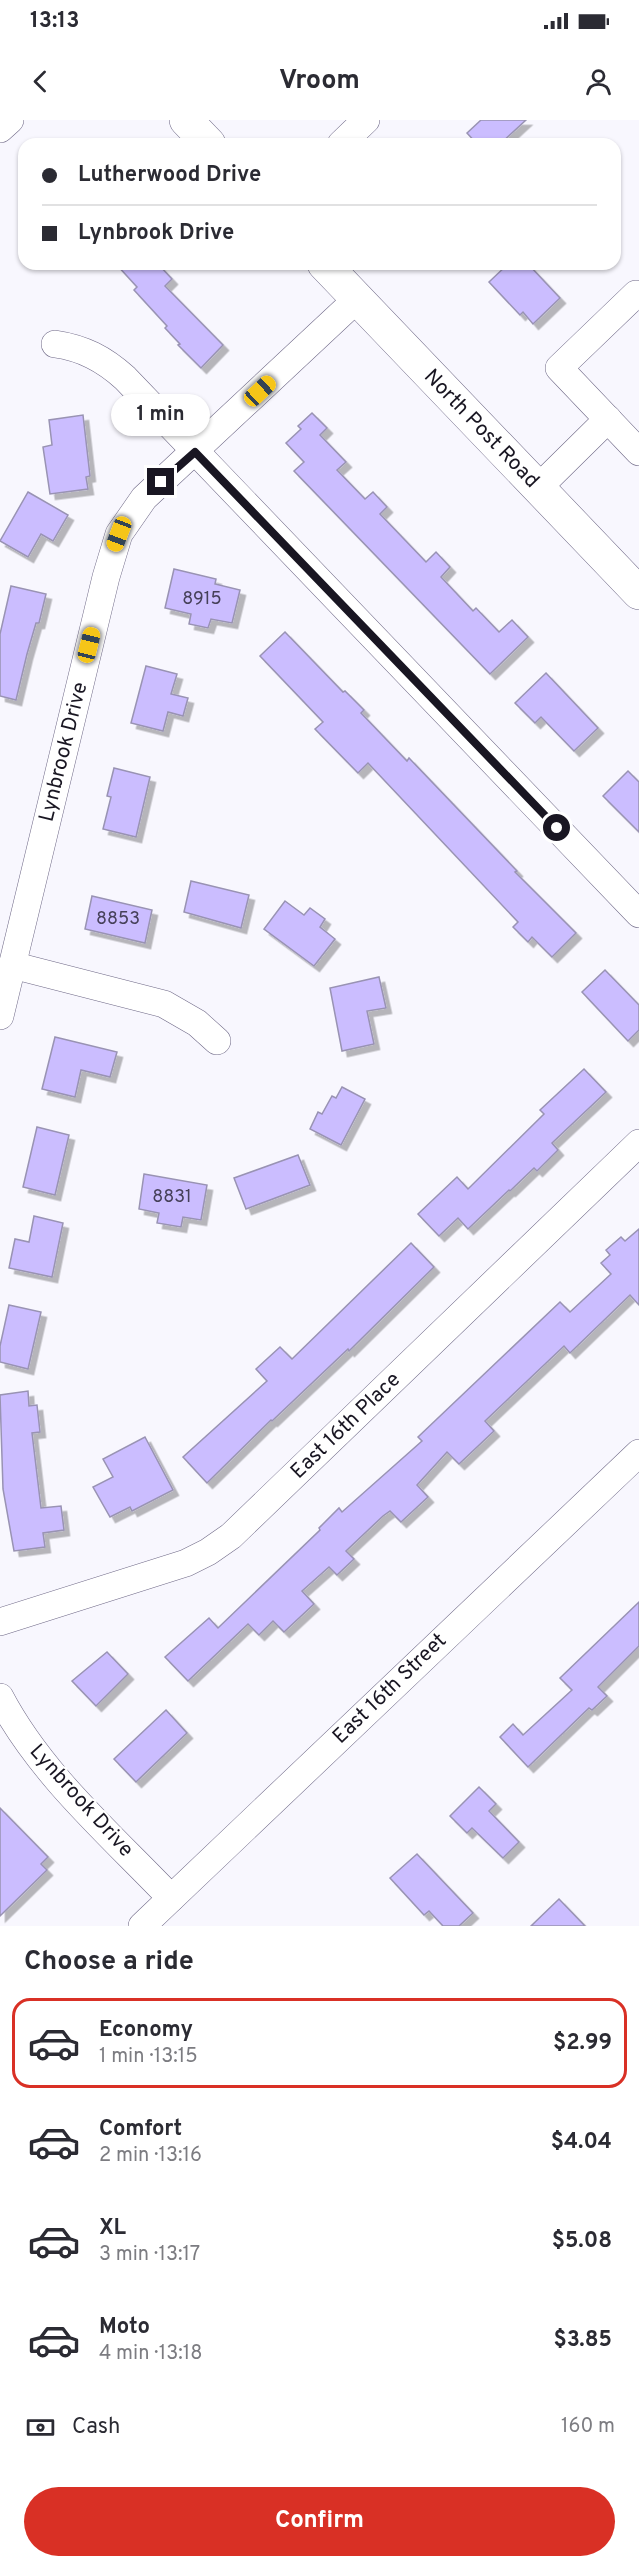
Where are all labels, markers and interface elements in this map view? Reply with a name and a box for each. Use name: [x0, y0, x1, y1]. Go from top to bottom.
text: 13:13: [30, 8, 79, 35]
text: Vroom: [279, 64, 360, 98]
icon: back: [24, 65, 57, 98]
icon: person: [582, 65, 615, 98]
text: Lutherwood Drive: [78, 162, 261, 189]
text: Lynbrook Drive: [78, 220, 234, 247]
street label: North Post Road: [417, 364, 545, 494]
car: [241, 372, 279, 410]
callout: 1 min: [112, 395, 210, 437]
text: 1 min: [136, 402, 185, 428]
route end: [147, 468, 174, 495]
car: [104, 514, 134, 554]
house number: 8915: [182, 588, 222, 611]
car: [76, 625, 102, 665]
street label: Lynbrook Drive: [34, 679, 94, 825]
route start: [543, 814, 570, 841]
house number: 8853: [96, 908, 140, 931]
house number: 8831: [152, 1186, 192, 1209]
street label: East 16th Place: [285, 1367, 407, 1485]
street label: East 16th Street: [327, 1628, 453, 1750]
street label: Lynbrook Drive: [23, 1739, 139, 1863]
text: Choose a ride: [24, 1945, 194, 1979]
icon: car: [27, 2016, 81, 2070]
text: Economy: [99, 2017, 193, 2044]
text: $2.99: [553, 2030, 612, 2057]
text: 1 min · 13:15: [99, 2044, 198, 2070]
icon: car: [27, 2115, 81, 2169]
text: Comfort: [99, 2116, 182, 2143]
text: $4.04: [551, 2129, 612, 2156]
text: 2 min · 13:16: [99, 2143, 202, 2169]
icon: car: [27, 2214, 81, 2268]
text: XL: [99, 2215, 126, 2242]
text: $5.08: [552, 2228, 612, 2255]
text: 3 min · 13:17: [99, 2242, 200, 2268]
icon: car: [27, 2313, 81, 2367]
text: Moto: [99, 2314, 150, 2341]
text: $3.85: [553, 2327, 612, 2354]
text: 4 min · 13:18: [99, 2341, 202, 2367]
icon: cash: [24, 2411, 57, 2444]
text: Cash: [72, 2414, 121, 2441]
text: 160 m: [561, 2414, 615, 2440]
button: Confirm: [24, 2487, 615, 2556]

